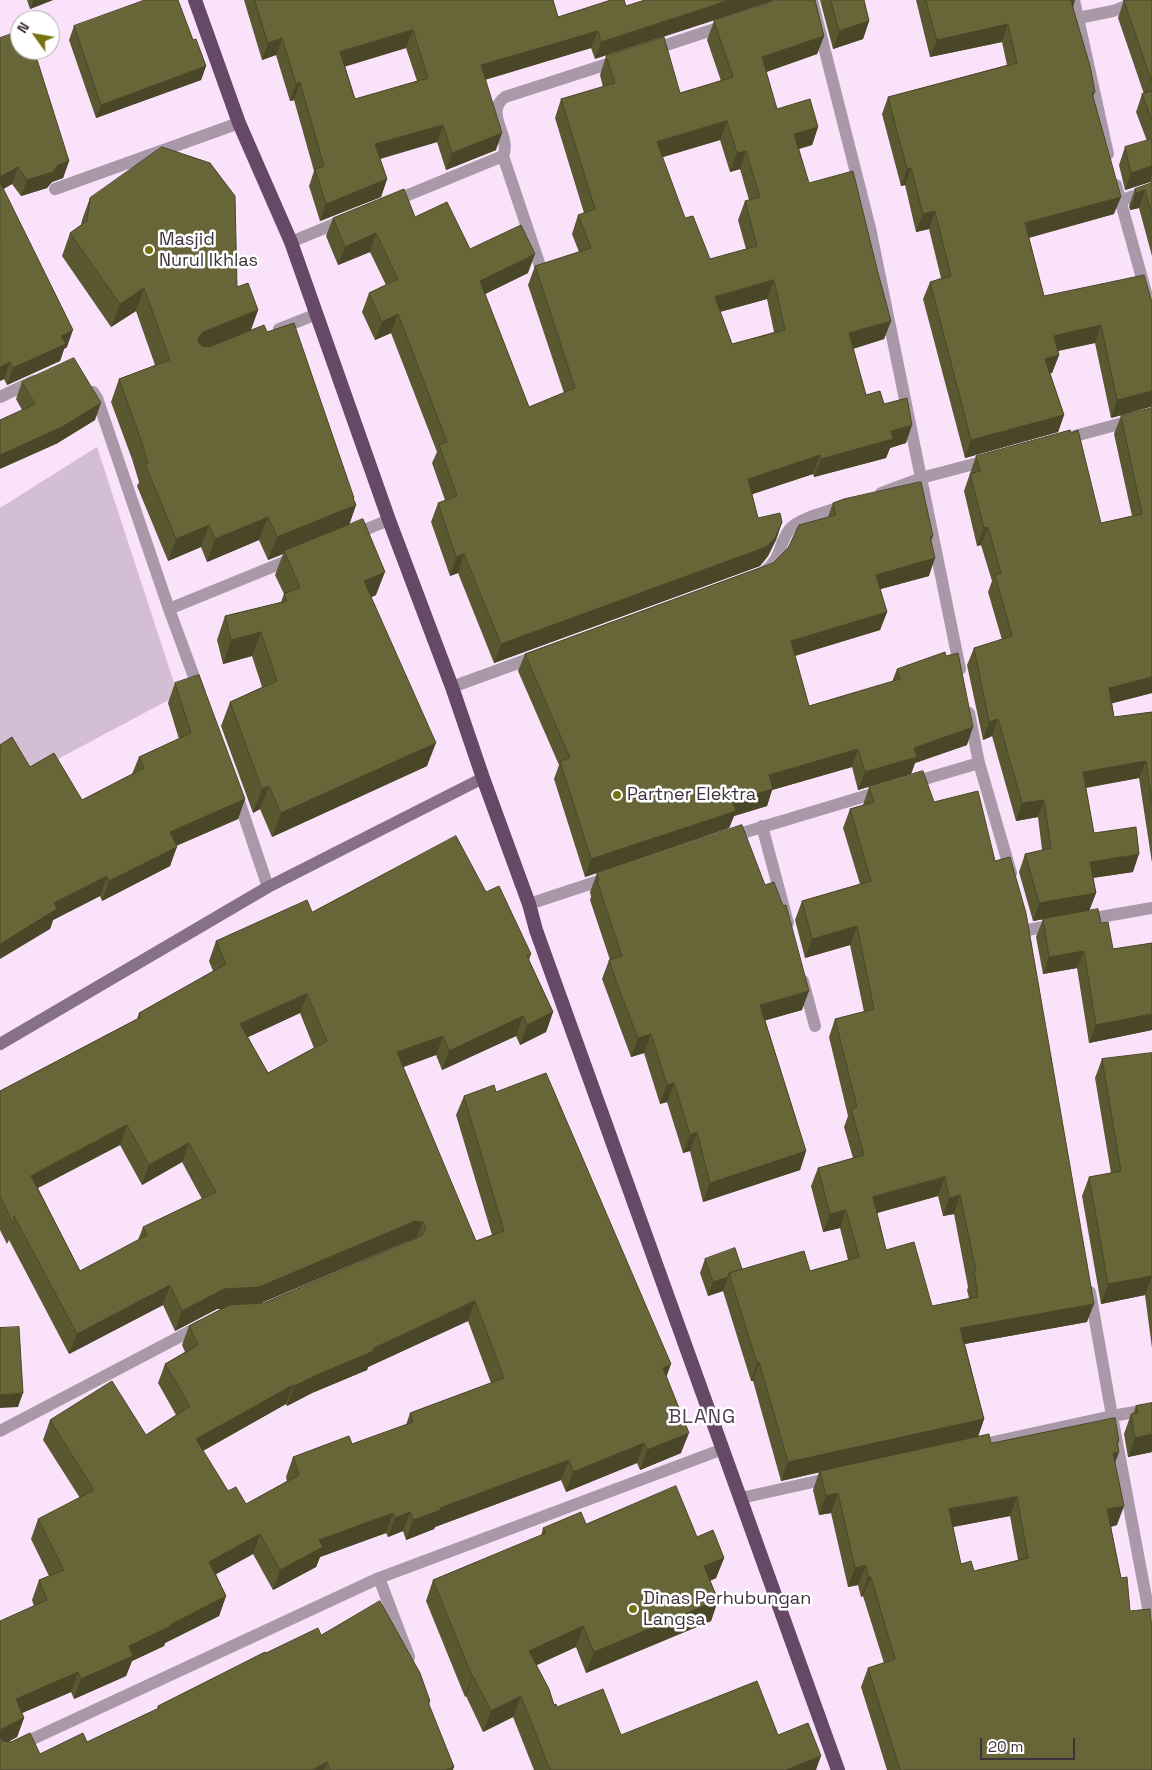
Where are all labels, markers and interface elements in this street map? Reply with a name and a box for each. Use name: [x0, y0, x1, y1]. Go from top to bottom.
north arrow: [10, 10, 60, 60]
text: N: [13, 19, 33, 36]
place label: Masjid Nurul Ikhlas: [159, 229, 258, 272]
marker: Masjid Nurul Ikhlas: [143, 244, 155, 256]
place label: Partner Elektra: [627, 784, 756, 806]
marker: Partner Elektra: [611, 789, 623, 801]
district label: BLANG: [667, 1406, 737, 1430]
place label: Dinas Perhubungan Langsa: [643, 1588, 811, 1630]
marker: Dinas Perhubungan Langsa: [627, 1603, 639, 1615]
scale bar: [982, 1728, 1077, 1760]
text: 20 m: [988, 1737, 1023, 1756]

